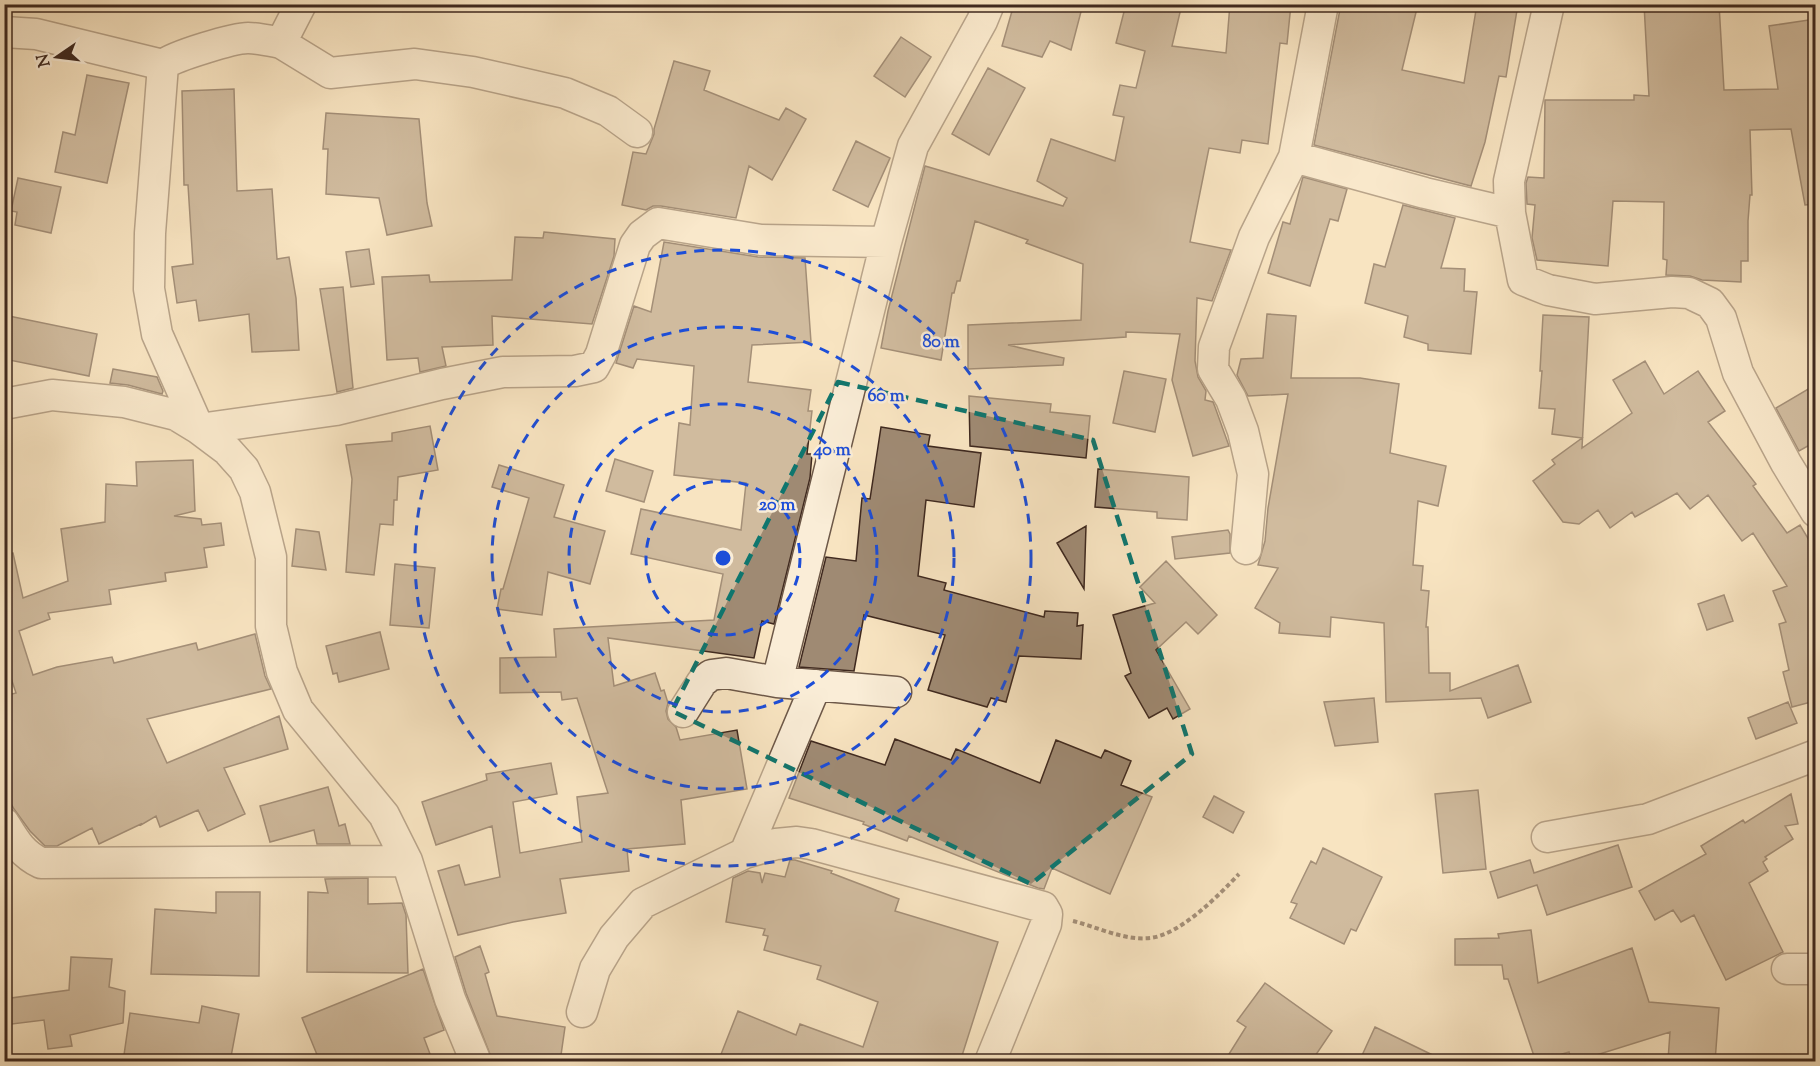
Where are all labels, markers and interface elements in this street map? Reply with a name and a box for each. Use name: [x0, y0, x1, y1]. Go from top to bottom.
north arrow: [27, 27, 87, 87]
text: N: [32, 51, 58, 69]
text: 80 m: [922, 330, 960, 356]
text: 60 m: [867, 384, 905, 410]
text: 40 m: [812, 438, 851, 464]
text: 20 m: [759, 493, 795, 519]
centre of rings: [713, 548, 733, 568]

